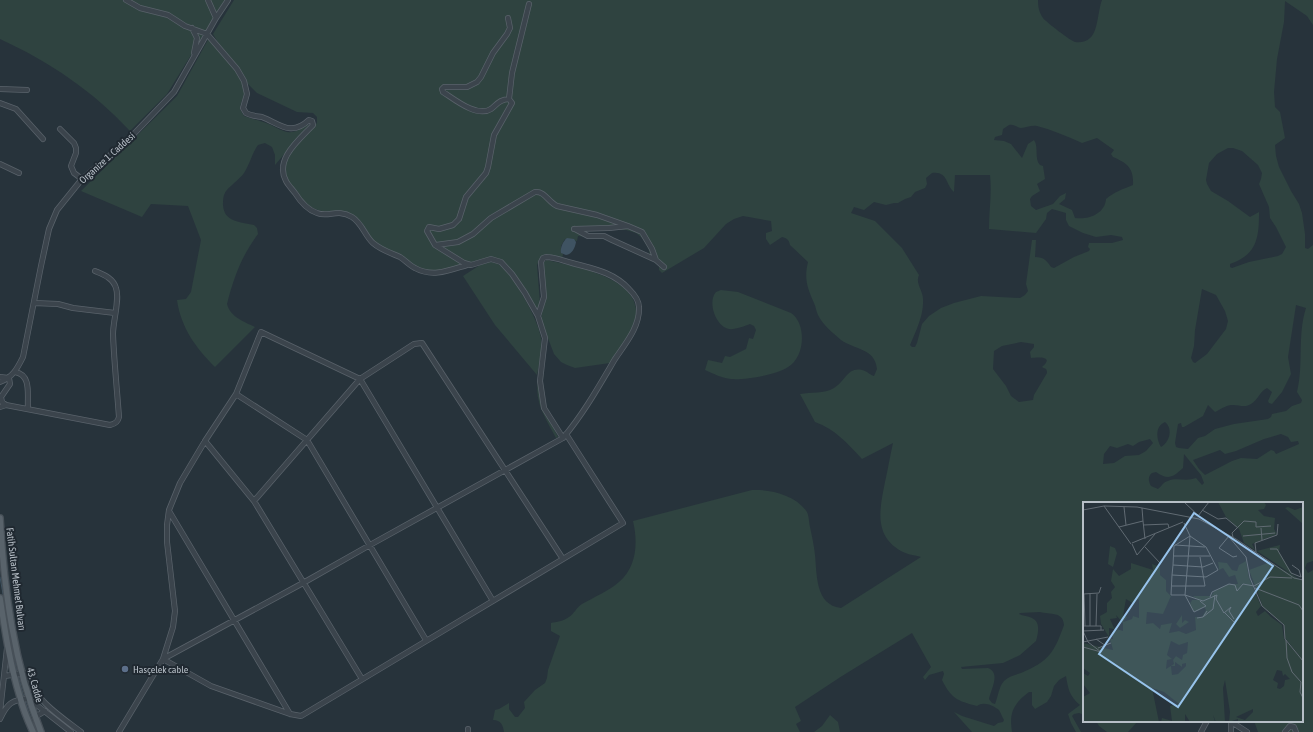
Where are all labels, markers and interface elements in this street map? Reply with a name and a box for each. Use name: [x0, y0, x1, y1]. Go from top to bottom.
street label: Organize 1. Caddesi: [77, 130, 137, 186]
inset map: [1083, 502, 1303, 722]
street label: Fatih Sultan Mehmet Bulvarı: [4, 527, 28, 631]
marker: Hasçelek cable: [120, 664, 130, 674]
place label: Hasçelek cable: [133, 664, 189, 675]
street label: 43. Cadde: [25, 666, 45, 704]

